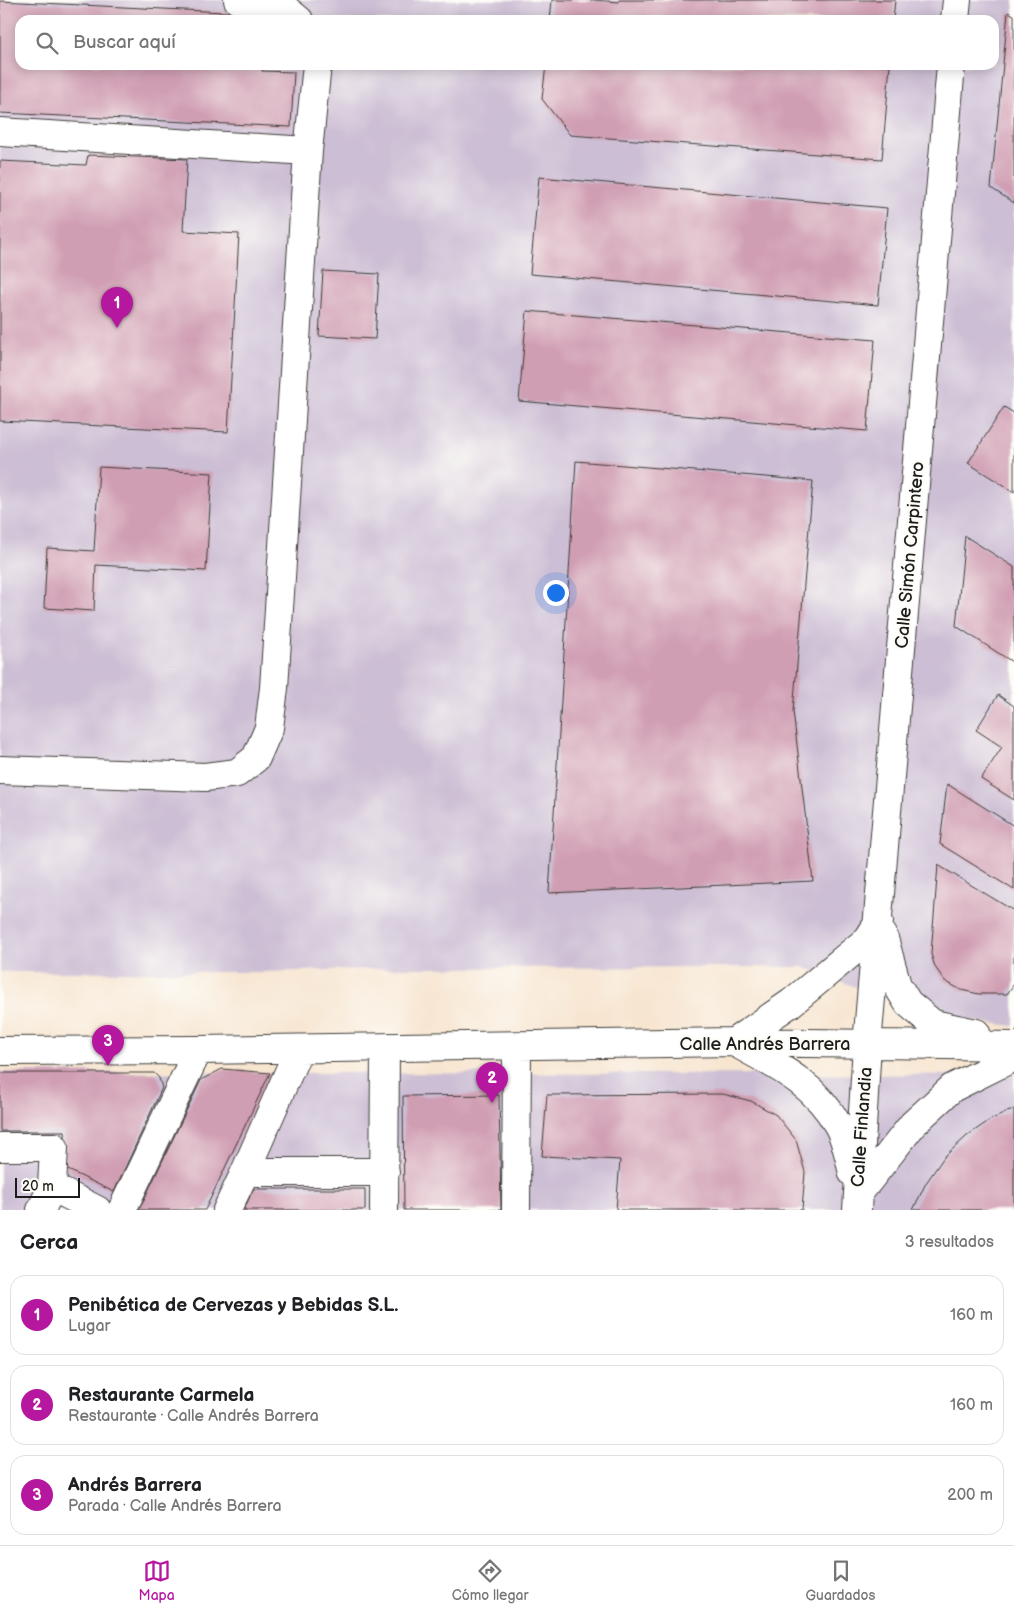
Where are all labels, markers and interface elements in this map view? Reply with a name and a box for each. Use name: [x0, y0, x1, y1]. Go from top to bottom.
search box: [15, 15, 999, 70]
icon: search: [33, 29, 61, 57]
text: Buscar aquí: [73, 31, 176, 54]
pin: 1: [101, 287, 133, 328]
street label: Calle Simón Carpintero: [891, 461, 929, 649]
your location: [543, 580, 569, 606]
pin: 3: [92, 1025, 124, 1066]
street label: Calle Andrés Barrera: [680, 1034, 850, 1055]
pin: 2: [476, 1062, 508, 1103]
street label: Calle Finlandia: [847, 1066, 877, 1188]
scale bar: [15, 1175, 80, 1198]
text: 20 m: [22, 1178, 54, 1195]
text: Cerca: [20, 1230, 78, 1255]
text: 3 resultados: [905, 1233, 994, 1252]
text: Penibética de Cervezas y Bebidas S.L.: [68, 1294, 398, 1317]
text: 1: [34, 1306, 40, 1325]
text: 160 m: [950, 1306, 993, 1325]
text: Lugar: [68, 1317, 110, 1336]
text: Restaurante Carmela: [68, 1384, 254, 1407]
text: 2: [32, 1396, 42, 1415]
text: 160 m: [950, 1396, 993, 1415]
text: Restaurante · Calle Andrés Barrera: [68, 1407, 319, 1426]
text: Andrés Barrera: [68, 1474, 202, 1497]
text: 3: [32, 1486, 42, 1505]
text: 200 m: [947, 1486, 993, 1505]
text: Parada · Calle Andrés Barrera: [68, 1497, 281, 1516]
tab: Mapa: [139, 1557, 175, 1604]
tab: Cómo llegar: [452, 1557, 528, 1604]
tab: Guardados: [806, 1557, 875, 1604]

